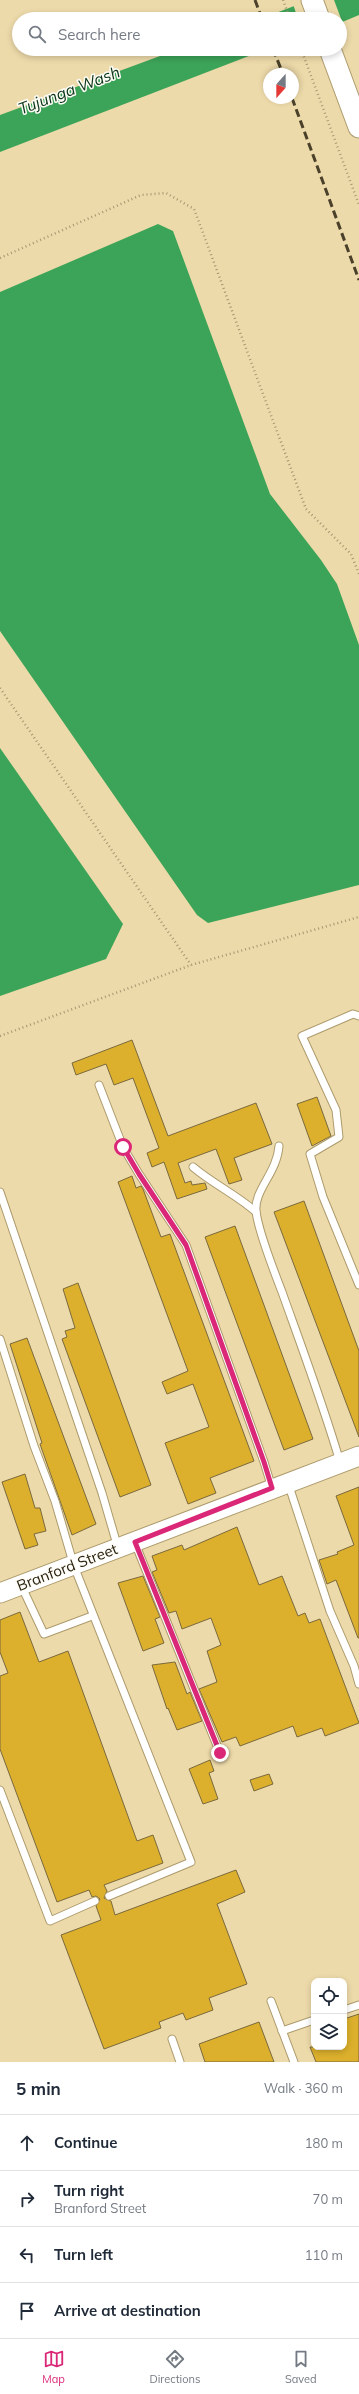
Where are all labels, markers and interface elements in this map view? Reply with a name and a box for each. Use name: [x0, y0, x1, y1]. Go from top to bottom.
search box: [12, 12, 347, 56]
icon: search: [26, 23, 48, 45]
text: Search here: [58, 25, 140, 44]
water label: Tujunga Wash: [15, 61, 123, 119]
north arrow: [263, 68, 299, 104]
route start: [114, 1138, 132, 1156]
street label: Branford Street: [14, 1539, 120, 1595]
route end: [211, 1744, 229, 1762]
map controls: [311, 1978, 347, 2050]
button: locate: [311, 1978, 347, 2014]
button: layers: [311, 2014, 347, 2050]
text: 5 min: [16, 2078, 61, 2099]
text: Walk · 360 m: [264, 2080, 343, 2096]
icon: ahead: [16, 2132, 38, 2154]
text: Continue: [54, 2133, 117, 2152]
text: 180 m: [305, 2135, 343, 2151]
text: Turn right: [54, 2181, 124, 2200]
icon: right: [16, 2188, 38, 2210]
text: 70 m: [313, 2191, 343, 2207]
text: Branford Street: [54, 2200, 146, 2216]
icon: left: [16, 2244, 38, 2266]
text: Turn left: [54, 2245, 113, 2264]
text: 110 m: [305, 2247, 343, 2263]
icon: arrive: [16, 2300, 38, 2322]
text: Arrive at destination: [54, 2301, 201, 2320]
tab: Map: [42, 2348, 65, 2386]
tab: Directions: [150, 2348, 200, 2386]
tab: Saved: [285, 2348, 317, 2386]

